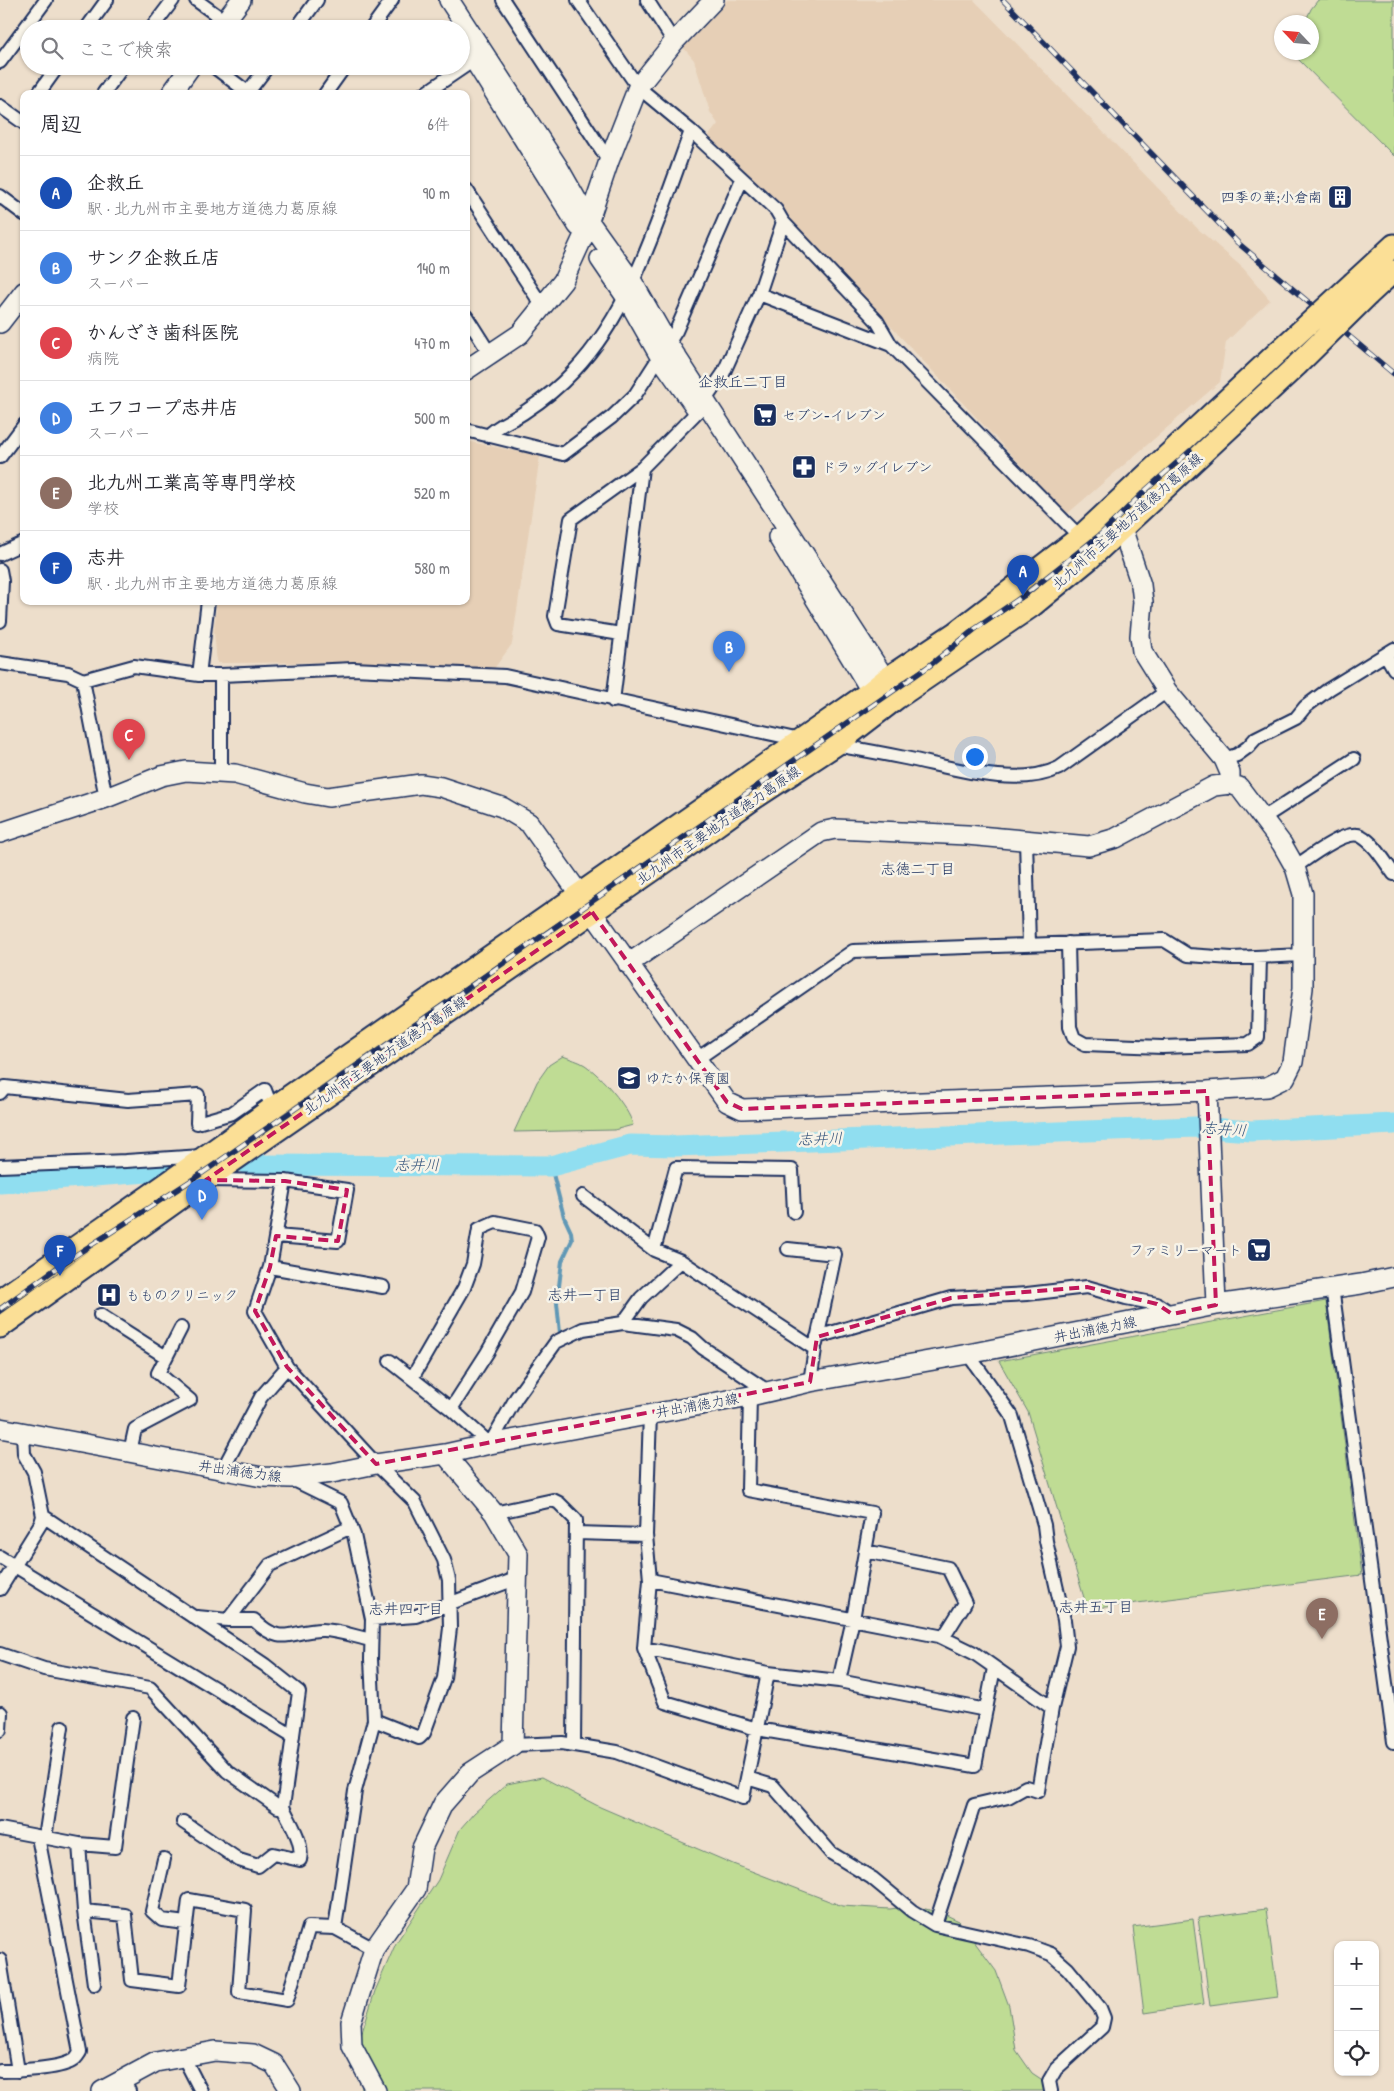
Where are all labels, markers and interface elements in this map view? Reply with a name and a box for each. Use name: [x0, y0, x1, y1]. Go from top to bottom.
north arrow: [1274, 15, 1319, 60]
search box: [20, 20, 470, 75]
icon: search: [38, 34, 66, 62]
text: ここで検索: [78, 36, 173, 62]
text: 周辺: [40, 109, 82, 138]
text: 6件: [428, 113, 450, 135]
text: 企救丘: [87, 169, 144, 195]
text: A: [52, 182, 60, 204]
text: 90 m: [422, 182, 450, 204]
building icon: 四季の華;小倉南: [1327, 184, 1353, 210]
place label: 四季の華;小倉南: [1221, 187, 1322, 206]
text: 駅 · 北九州市主要地方道徳力葛原線: [87, 197, 338, 219]
text: サンク企救丘店: [87, 244, 220, 270]
text: B: [52, 257, 60, 279]
text: 140 m: [416, 257, 450, 279]
text: スーパー: [87, 272, 150, 294]
text: かんざき歯科医院: [87, 319, 239, 345]
text: C: [52, 332, 60, 354]
text: 470 m: [414, 332, 450, 354]
text: 病院: [87, 347, 119, 369]
district label: 企救丘二丁目: [698, 371, 788, 392]
text: エフコープ志井店: [87, 394, 238, 420]
supermarket icon: セブン-イレブン: [752, 402, 778, 428]
place label: セブン-イレブン: [782, 405, 886, 424]
text: D: [52, 407, 60, 429]
text: 500 m: [414, 407, 450, 429]
text: スーパー: [87, 422, 150, 444]
street label: 北九州市主要地方道徳力葛原線: [1047, 448, 1206, 593]
pharmacy icon: ドラッグイレブン: [791, 454, 817, 480]
place label: ドラッグイレブン: [822, 457, 932, 476]
text: 北九州工業高等専門学校: [87, 469, 296, 495]
text: E: [52, 482, 60, 504]
text: 520 m: [414, 482, 450, 504]
text: 学校: [87, 497, 119, 519]
text: 志井: [87, 544, 125, 570]
pin: A: [1007, 555, 1039, 596]
text: F: [53, 557, 59, 579]
text: 580 m: [415, 557, 450, 579]
text: 駅 · 北九州市主要地方道徳力葛原線: [87, 572, 338, 594]
pin: B: [713, 631, 745, 672]
pin: C: [113, 719, 145, 760]
your location: [962, 744, 988, 770]
street label: 北九州市主要地方道徳力葛原線: [632, 761, 803, 889]
district label: 志徳二丁目: [880, 858, 956, 879]
street label: 北九州市主要地方道徳力葛原線: [299, 991, 470, 1119]
school or university icon: ゆたか保育園: [616, 1065, 642, 1091]
place label: ゆたか保育園: [646, 1068, 730, 1087]
water label: 志井川: [1201, 1116, 1247, 1141]
water label: 志井川: [797, 1127, 843, 1150]
water label: 志井川: [394, 1154, 440, 1175]
pin: D: [186, 1179, 218, 1220]
pin: F: [44, 1235, 76, 1276]
supermarket icon: ファミリーマート: [1246, 1237, 1272, 1263]
place label: ファミリーマート: [1130, 1240, 1242, 1259]
hospital icon: もものクリニック: [96, 1282, 122, 1308]
district label: 志井一丁目: [547, 1284, 623, 1305]
place label: もものクリニック: [126, 1285, 238, 1304]
street label: 井出浦徳力線: [1052, 1311, 1138, 1346]
street label: 井出浦徳力線: [654, 1388, 740, 1421]
street label: 井出浦徳力線: [197, 1455, 283, 1486]
district label: 志井五丁目: [1058, 1596, 1134, 1617]
district label: 志井四丁目: [368, 1598, 444, 1619]
pin: E: [1306, 1598, 1338, 1639]
map controls: [1334, 1941, 1379, 2076]
button: +: [1334, 1941, 1379, 1986]
button: −: [1334, 1986, 1379, 2031]
button: locate: [1334, 2031, 1379, 2076]

